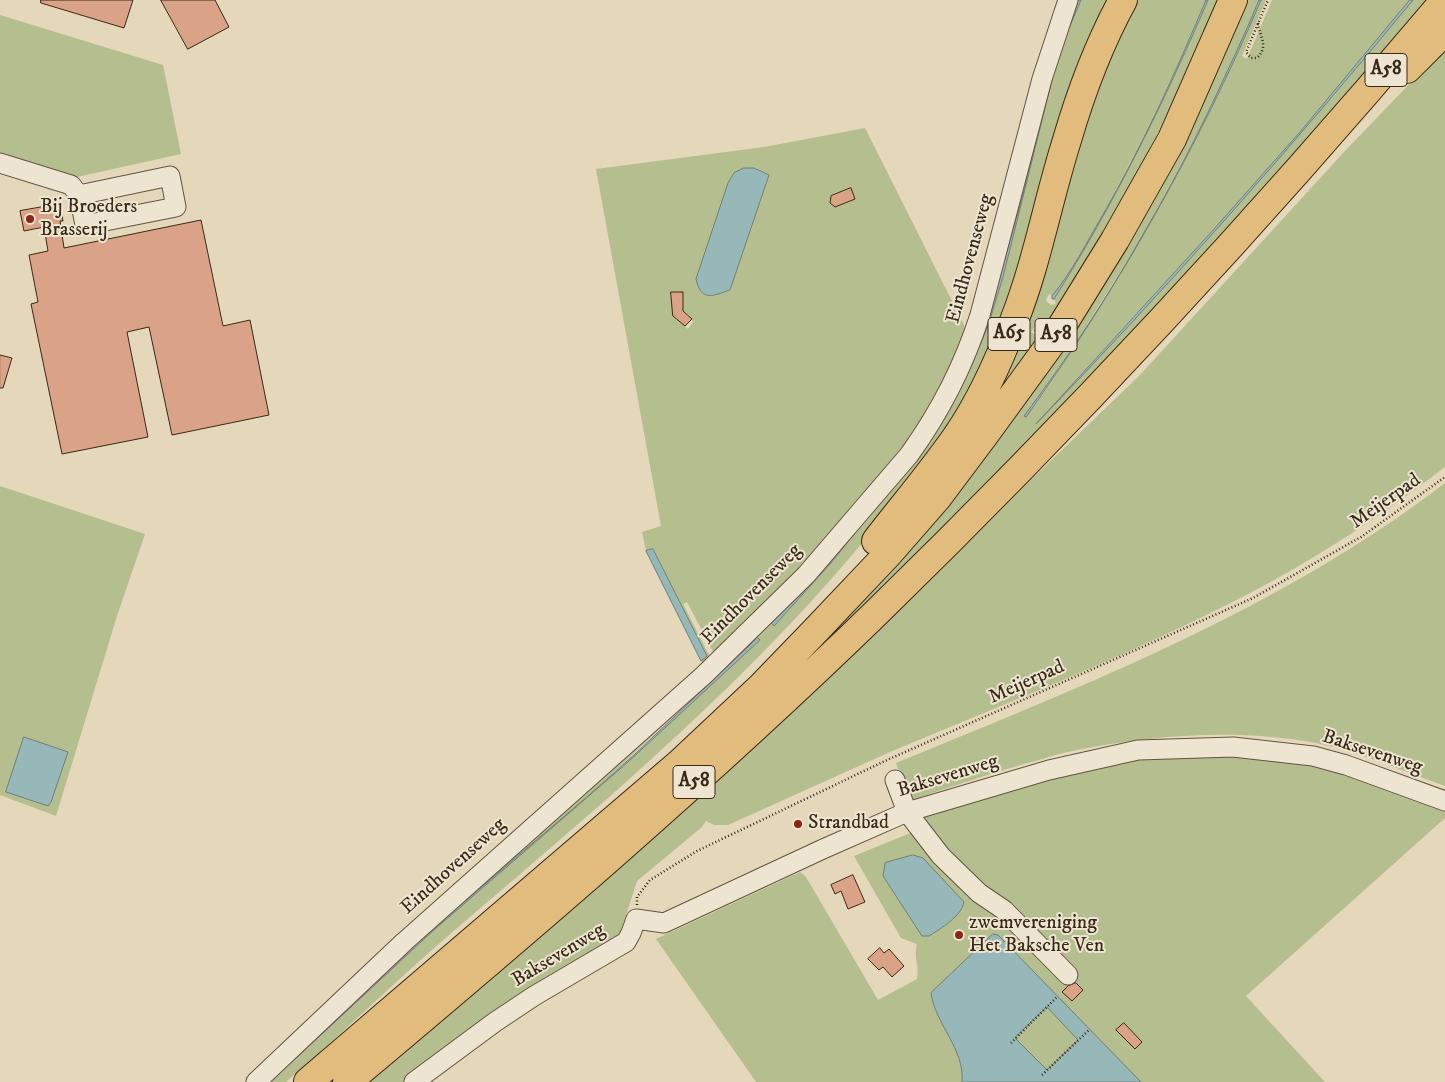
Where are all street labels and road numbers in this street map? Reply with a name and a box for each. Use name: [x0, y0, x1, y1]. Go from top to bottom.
road number: A58: [1365, 54, 1407, 86]
street label: Eindhovenseweg: [942, 192, 1000, 326]
road number: A65: [988, 318, 1030, 350]
road number: A58: [1035, 318, 1077, 352]
street label: Meijerpad: [1346, 469, 1426, 535]
street label: Eindhovenseweg: [696, 539, 808, 651]
street label: Meijerpad: [985, 656, 1069, 710]
street label: Baksevenweg: [1319, 725, 1425, 781]
street label: Baksevenweg: [895, 750, 1001, 804]
road number: A58: [673, 766, 715, 799]
street label: Eindhovenseweg: [397, 814, 511, 920]
street label: Baksevenweg: [508, 919, 610, 993]

